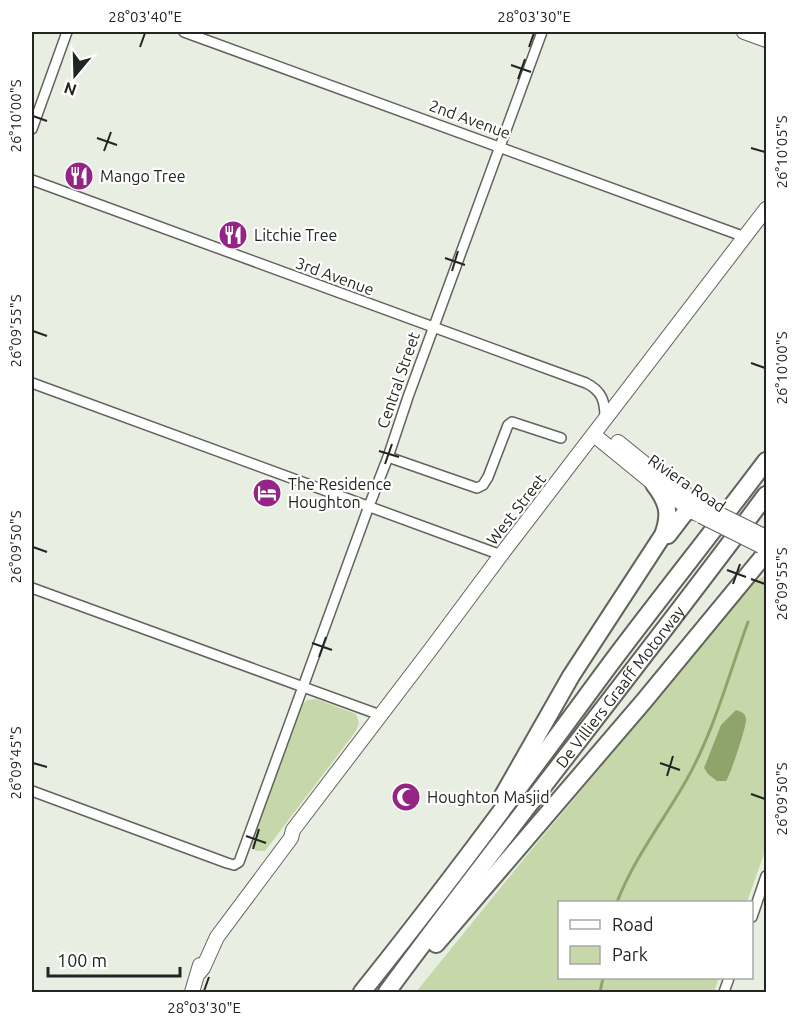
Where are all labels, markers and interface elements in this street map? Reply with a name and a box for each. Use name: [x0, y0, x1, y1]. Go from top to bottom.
text: 28°03'40"E: [108, 8, 182, 25]
text: 28°03'30"E: [497, 8, 571, 25]
north arrow: [45, 45, 105, 105]
text: 26°10'00"S: [7, 79, 24, 153]
text: N: [62, 79, 79, 100]
street label: 2nd Avenue: [427, 96, 513, 142]
text: 26°10'05"S: [773, 115, 790, 189]
restaurant icon: Mango Tree: [63, 160, 95, 192]
place label: Mango Tree: [100, 167, 186, 185]
restaurant icon: Litchie Tree: [217, 219, 249, 251]
place label: Litchie Tree: [254, 226, 337, 244]
street label: 3rd Avenue: [293, 254, 377, 298]
text: 26°09'55"S: [7, 294, 24, 368]
street label: Central Street: [373, 329, 423, 431]
text: 26°10'00"S: [773, 331, 790, 405]
street label: Riviera Road: [645, 451, 729, 515]
street label: West Street: [483, 469, 550, 548]
place label: The Residence Houghton: [288, 475, 392, 511]
hotel icon: The Residence Houghton: [251, 477, 283, 509]
text: 26°09'50"S: [7, 510, 24, 584]
text: 26°09'55"S: [773, 547, 790, 621]
street label: De Villiers Graaff Motorway: [552, 602, 688, 771]
text: 26°09'45"S: [7, 726, 24, 800]
text: 26°09'50"S: [773, 762, 790, 836]
mosque icon: Houghton Masjid: [390, 781, 422, 813]
place label: Houghton Masjid: [427, 788, 550, 806]
legend: [558, 901, 753, 979]
text: Road: [612, 914, 654, 934]
scale bar: [48, 940, 180, 978]
text: Park: [612, 944, 648, 964]
text: 100 m: [57, 950, 107, 970]
text: 28°03'30"E: [167, 999, 241, 1016]

